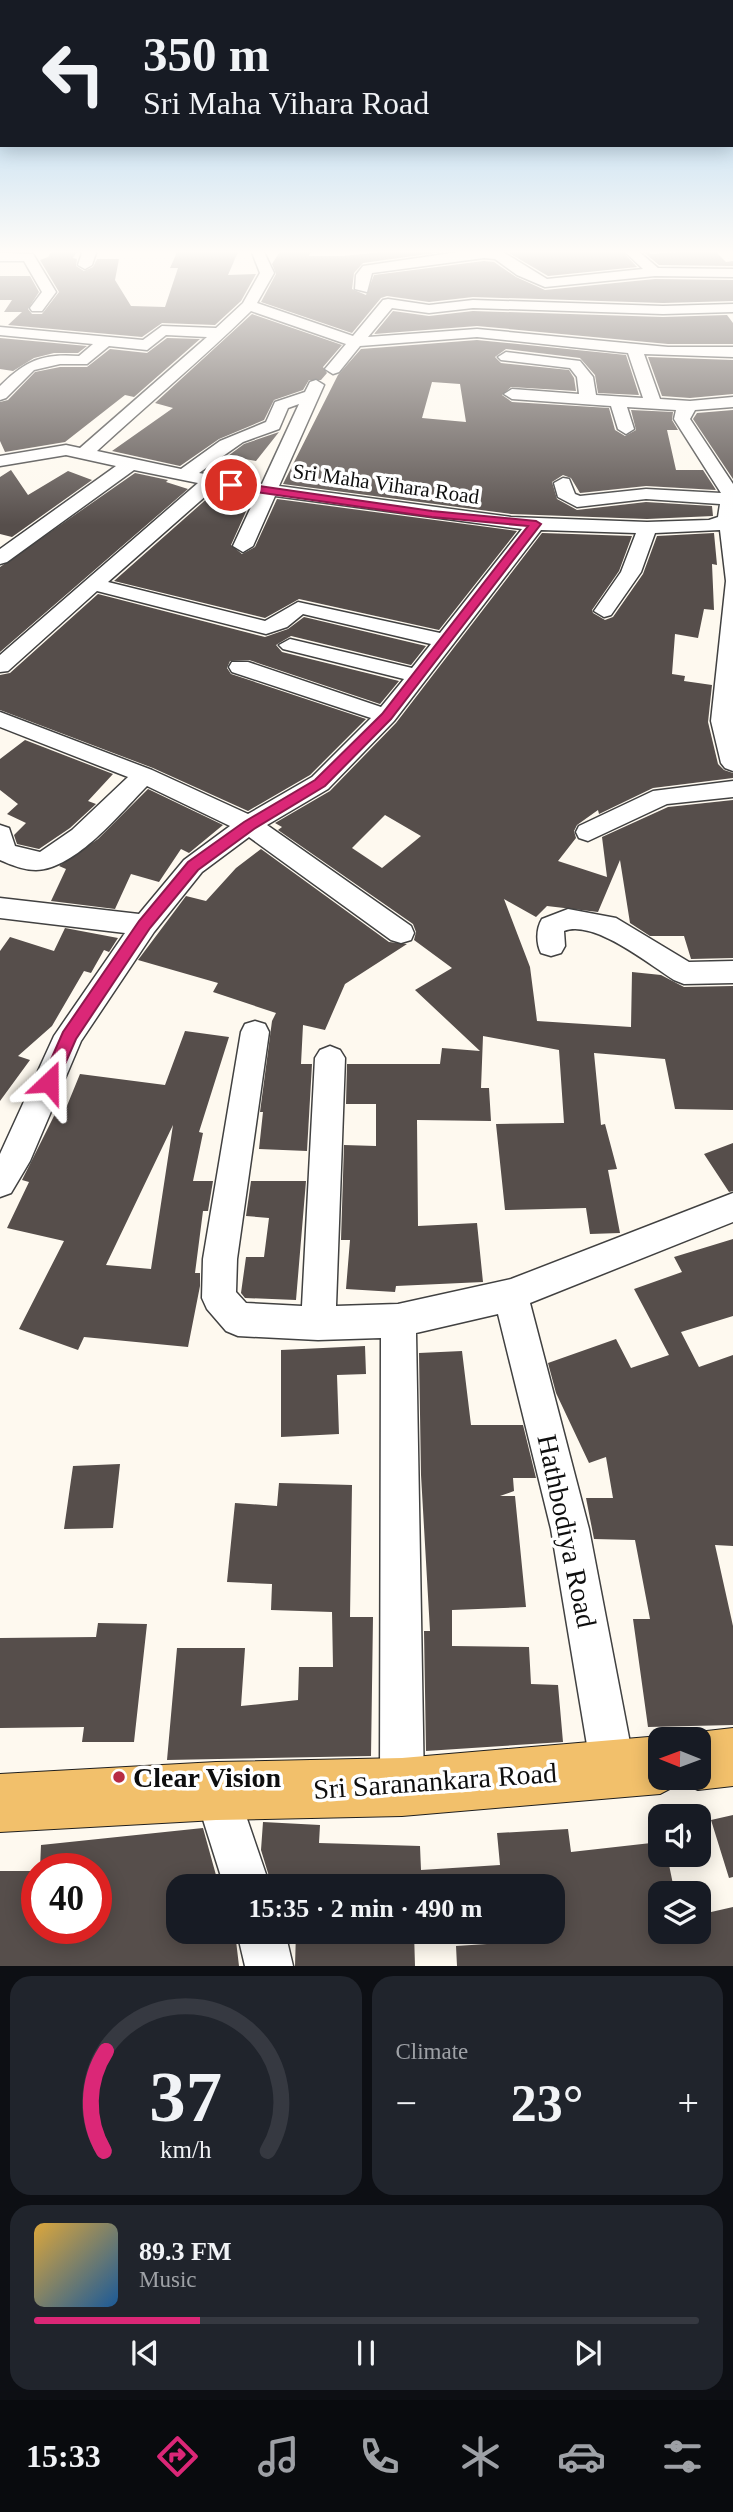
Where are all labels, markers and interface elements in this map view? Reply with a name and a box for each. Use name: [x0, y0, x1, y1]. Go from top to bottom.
text: 350 m: [143, 27, 270, 82]
icon: left: [28, 28, 119, 119]
text: Sri Maha Vihara Road: [143, 85, 429, 121]
pin: [201, 455, 261, 515]
street label: Sri Maha Vihara Road: [291, 459, 481, 509]
icon: arrive: [212, 466, 250, 504]
position arrow: [12, 1045, 86, 1119]
street label: Hathbodiya Road: [531, 1432, 603, 1630]
north arrow: [648, 1727, 710, 1790]
map controls: [648, 1727, 711, 1944]
street label: Sri Saranankara Road: [312, 1757, 558, 1805]
place label: Clear Vision: [133, 1762, 281, 1793]
marker: Clear Vision: [111, 1769, 127, 1785]
button: sound: [648, 1804, 711, 1867]
speed limit sign: 40: [21, 1853, 112, 1944]
button: layers: [648, 1881, 711, 1944]
text: 15:35 · 2 min · 490 m: [249, 1894, 483, 1923]
text: Climate: [396, 2039, 468, 2064]
text: 37: [149, 2057, 222, 2138]
text: 23°: [511, 2075, 584, 2132]
text: −: [396, 2082, 417, 2124]
text: +: [678, 2082, 699, 2124]
text: km/h: [160, 2136, 212, 2163]
text: 89.3 FM: [139, 2237, 231, 2266]
text: Music: [139, 2267, 197, 2292]
icon: previous: [126, 2334, 164, 2372]
icon: pause: [347, 2334, 385, 2372]
icon: next: [569, 2334, 607, 2372]
icon: directions: [153, 2432, 202, 2481]
icon: music: [254, 2432, 303, 2481]
icon: phone: [355, 2432, 404, 2481]
icon: climate: [456, 2432, 505, 2481]
icon: car: [557, 2432, 606, 2481]
icon: filters: [658, 2432, 707, 2481]
text: 15:33: [26, 2438, 101, 2474]

